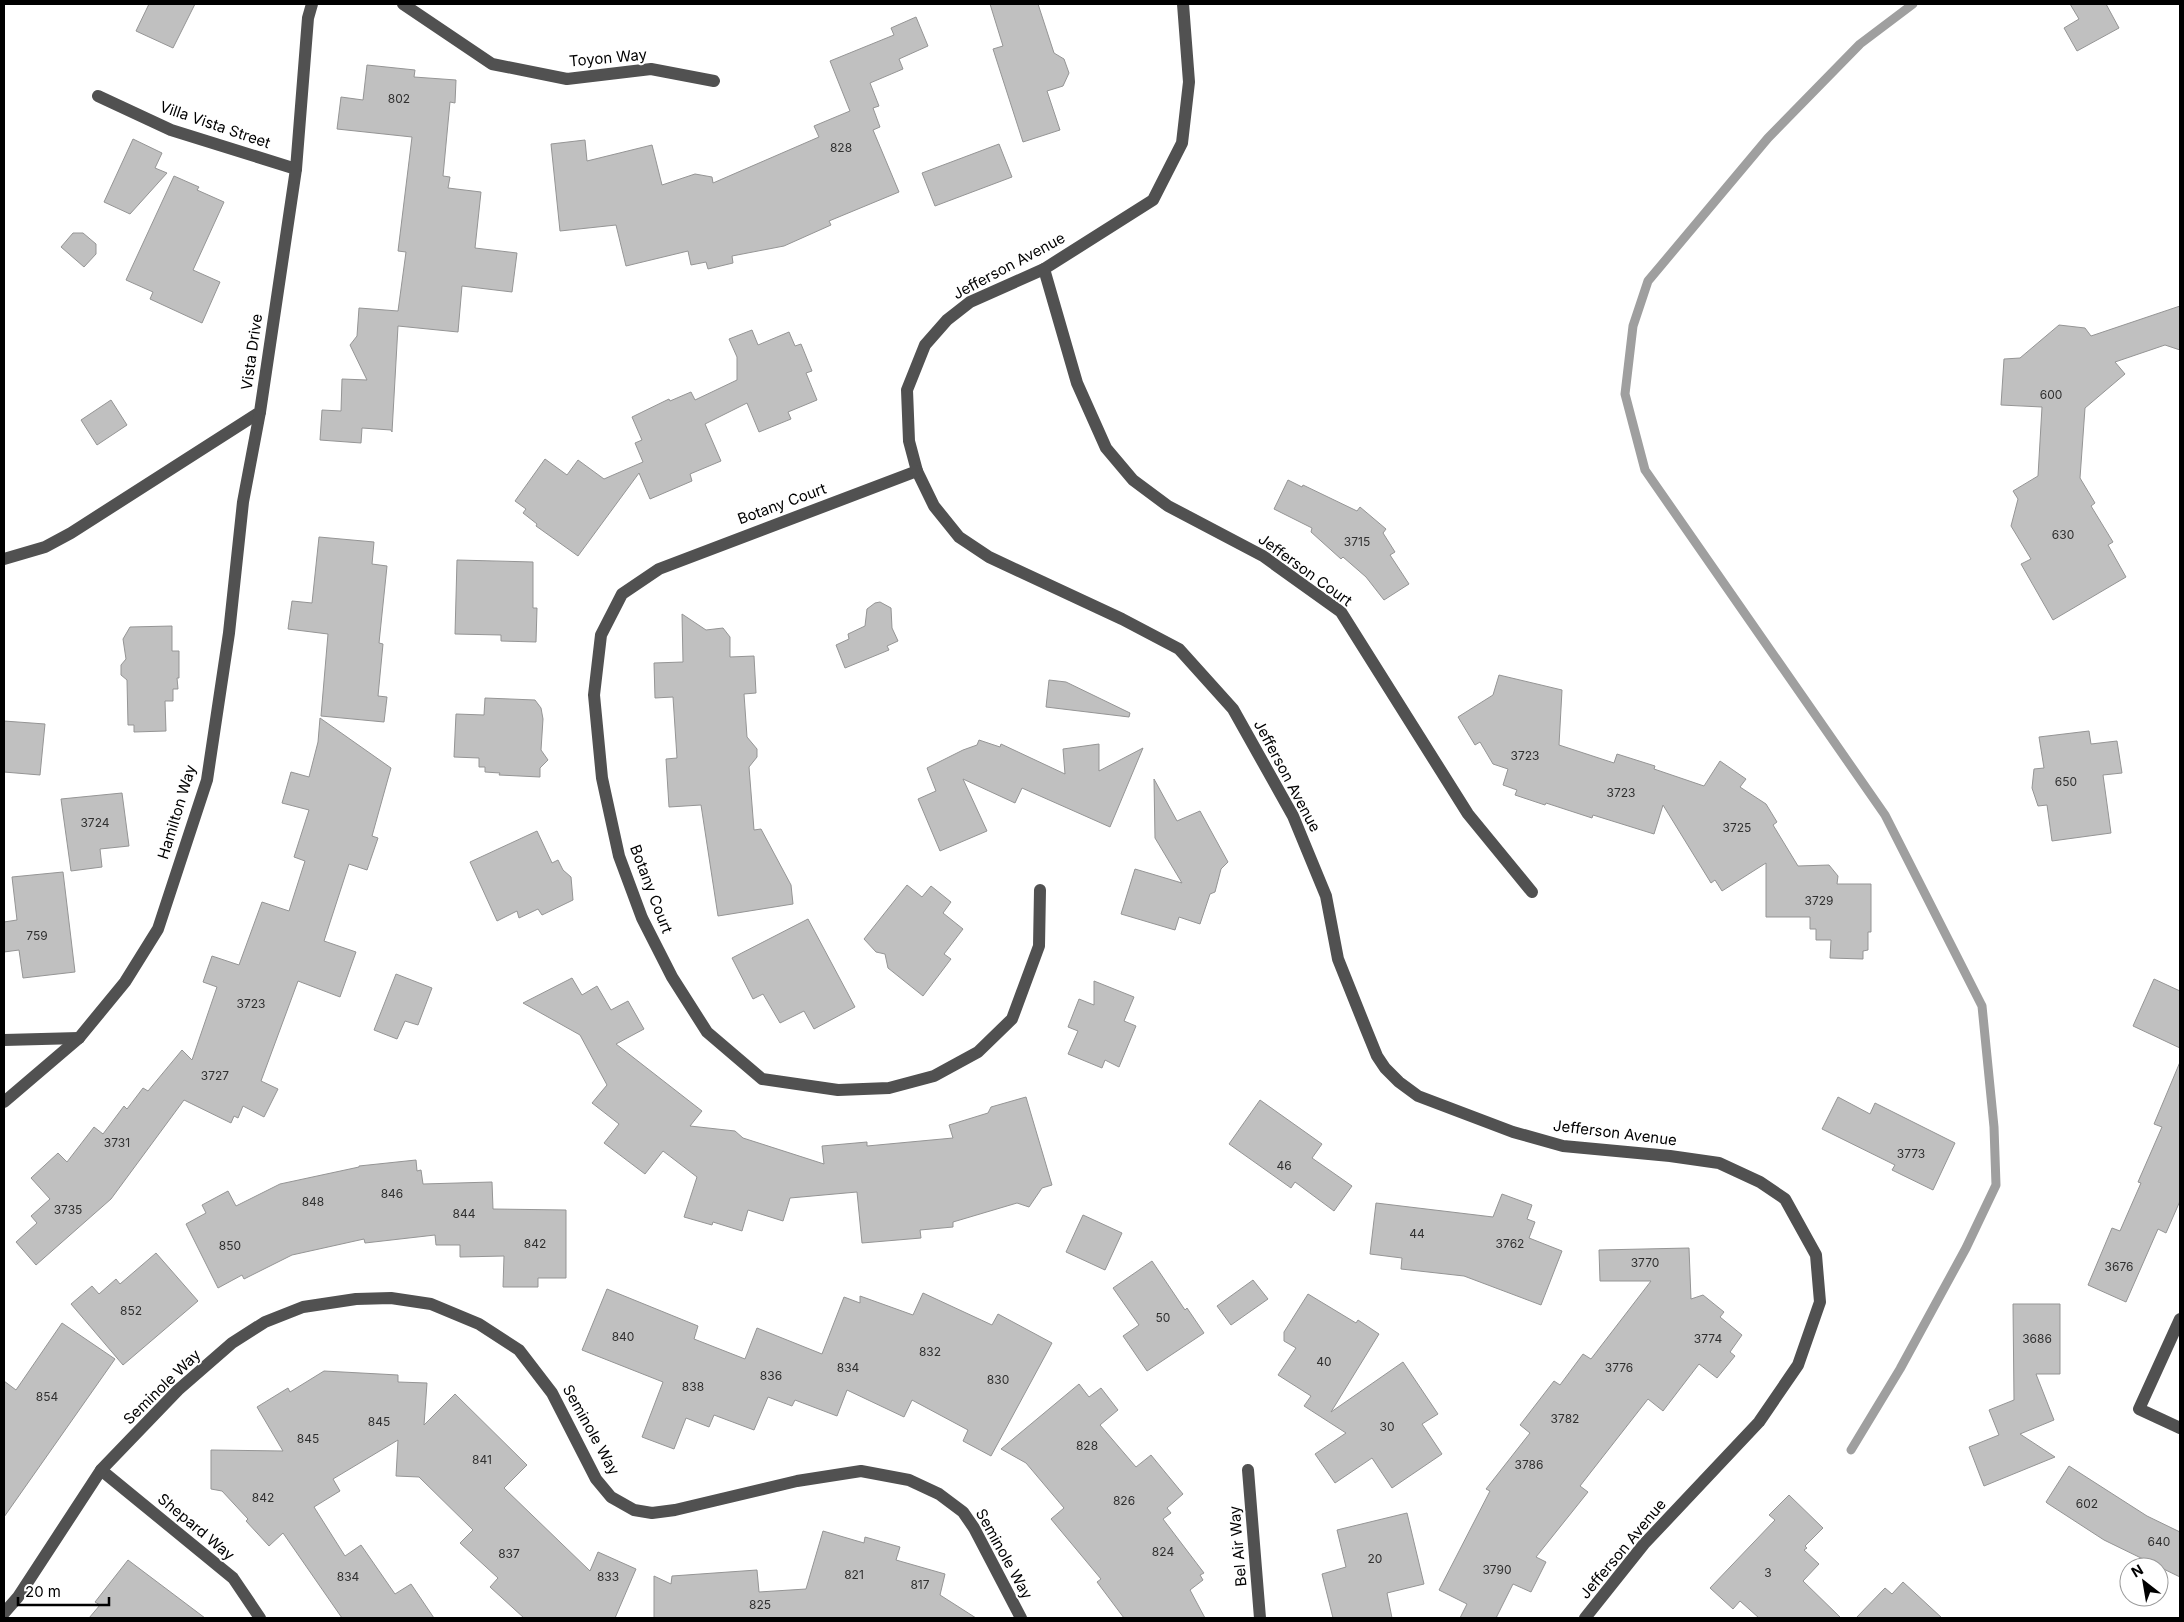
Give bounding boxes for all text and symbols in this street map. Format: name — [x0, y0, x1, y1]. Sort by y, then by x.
street label: Toyon Way — [568, 45, 648, 70]
house number: 802 — [388, 91, 410, 106]
street label: Villa Vista Street — [157, 97, 273, 152]
house number: 828 — [830, 140, 852, 155]
street label: Jefferson Avenue — [949, 228, 1068, 303]
street label: Vista Drive — [237, 313, 266, 391]
house number: 600 — [2040, 387, 2062, 402]
street label: Botany Court — [735, 479, 829, 528]
house number: 630 — [2052, 527, 2074, 542]
street label: Jefferson Court — [1255, 529, 1356, 610]
house number: 3715 — [1344, 534, 1370, 549]
street label: Jefferson Avenue — [1250, 716, 1325, 835]
house number: 3723 — [1511, 748, 1539, 763]
street label: Hamilton Way — [153, 762, 200, 861]
house number: 650 — [2055, 774, 2077, 789]
house number: 3723 — [1607, 785, 1635, 800]
house number: 3724 — [80, 815, 110, 830]
house number: 3725 — [1723, 820, 1751, 835]
street label: Botany Court — [626, 842, 677, 936]
house number: 3729 — [1805, 893, 1833, 908]
house number: 759 — [26, 928, 48, 943]
house number: 3723 — [237, 996, 265, 1011]
house number: 3727 — [201, 1068, 229, 1083]
street label: Jefferson Avenue — [1552, 1115, 1678, 1150]
house number: 3731 — [104, 1135, 130, 1150]
house number: 3773 — [1897, 1146, 1925, 1161]
house number: 46 — [1276, 1158, 1292, 1173]
house number: 846 — [381, 1186, 403, 1201]
house number: 848 — [302, 1194, 324, 1209]
house number: 3735 — [54, 1202, 82, 1217]
house number: 844 — [453, 1206, 476, 1221]
house number: 44 — [1409, 1226, 1425, 1241]
house number: 842 — [524, 1236, 546, 1251]
house number: 3762 — [1496, 1236, 1524, 1251]
house number: 850 — [219, 1238, 241, 1253]
house number: 3770 — [1631, 1255, 1659, 1270]
house number: 3676 — [2105, 1259, 2133, 1274]
house number: 852 — [120, 1303, 142, 1318]
house number: 50 — [1156, 1310, 1170, 1325]
house number: 840 — [612, 1329, 634, 1344]
house number: 3774 — [1694, 1331, 1722, 1346]
house number: 3686 — [2022, 1331, 2052, 1346]
house number: 832 — [919, 1344, 941, 1359]
street label: Seminole Way — [119, 1345, 205, 1428]
house number: 40 — [1316, 1354, 1332, 1369]
house number: 834 — [837, 1360, 860, 1375]
house number: 3776 — [1605, 1360, 1633, 1375]
house number: 836 — [760, 1368, 782, 1383]
house number: 830 — [987, 1372, 1009, 1387]
house number: 838 — [682, 1379, 704, 1394]
street label: Seminole Way — [559, 1381, 624, 1479]
house number: 854 — [36, 1389, 58, 1404]
house number: 3782 — [1551, 1411, 1579, 1426]
house number: 845 — [368, 1414, 390, 1429]
house number: 30 — [1380, 1419, 1394, 1434]
house number: 845 — [297, 1431, 319, 1446]
house number: 828 — [1076, 1438, 1098, 1453]
house number: 841 — [472, 1452, 492, 1467]
house number: 3786 — [1515, 1457, 1543, 1472]
street label: Shepard Way — [154, 1489, 239, 1565]
house number: 842 — [252, 1490, 274, 1505]
house number: 826 — [1113, 1493, 1135, 1508]
street label: Jefferson Avenue — [1575, 1495, 1670, 1602]
house number: 602 — [2076, 1496, 2098, 1511]
street label: Bel Air Way — [1224, 1504, 1250, 1587]
street label: Seminole Way — [972, 1505, 1037, 1603]
house number: 640 — [2148, 1534, 2170, 1549]
house number: 824 — [1152, 1544, 1174, 1559]
house number: 837 — [498, 1546, 520, 1561]
house number: 20 — [1368, 1551, 1382, 1566]
north arrow — [2119, 1557, 2169, 1607]
text: N — [2128, 1560, 2146, 1580]
house number: 3790 — [1482, 1562, 1512, 1577]
house number: 3 — [1764, 1565, 1772, 1580]
house number: 821 — [844, 1567, 864, 1582]
house number: 834 — [337, 1569, 360, 1584]
house number: 833 — [597, 1569, 619, 1584]
scale bar — [18, 1574, 109, 1606]
house number: 817 — [910, 1577, 930, 1592]
text: 20 m — [25, 1582, 61, 1601]
house number: 825 — [749, 1597, 771, 1612]

